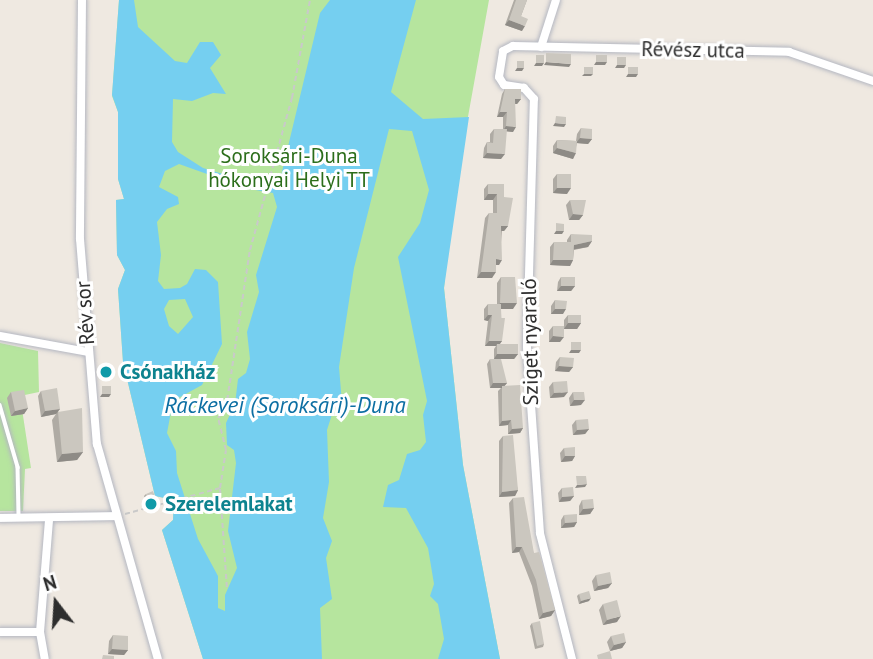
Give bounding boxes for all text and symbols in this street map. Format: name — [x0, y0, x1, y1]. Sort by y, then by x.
street label: Révész utca — [641, 36, 745, 64]
park label: Soroksári-Duna hókonyai Helyi TT — [208, 143, 370, 193]
street label: Sziget nyaraló — [516, 278, 544, 406]
street label: Rév sor — [70, 280, 100, 346]
place label: Csónakház — [120, 359, 215, 385]
marker: Csónakház — [98, 364, 114, 380]
water label: Ráckevei (Soroksári)-Duna — [164, 391, 406, 419]
place label: Szerelemlakat — [165, 491, 293, 517]
marker: Szerelemlakat — [143, 496, 159, 512]
north arrow — [21, 568, 91, 638]
text: N — [40, 570, 59, 596]

